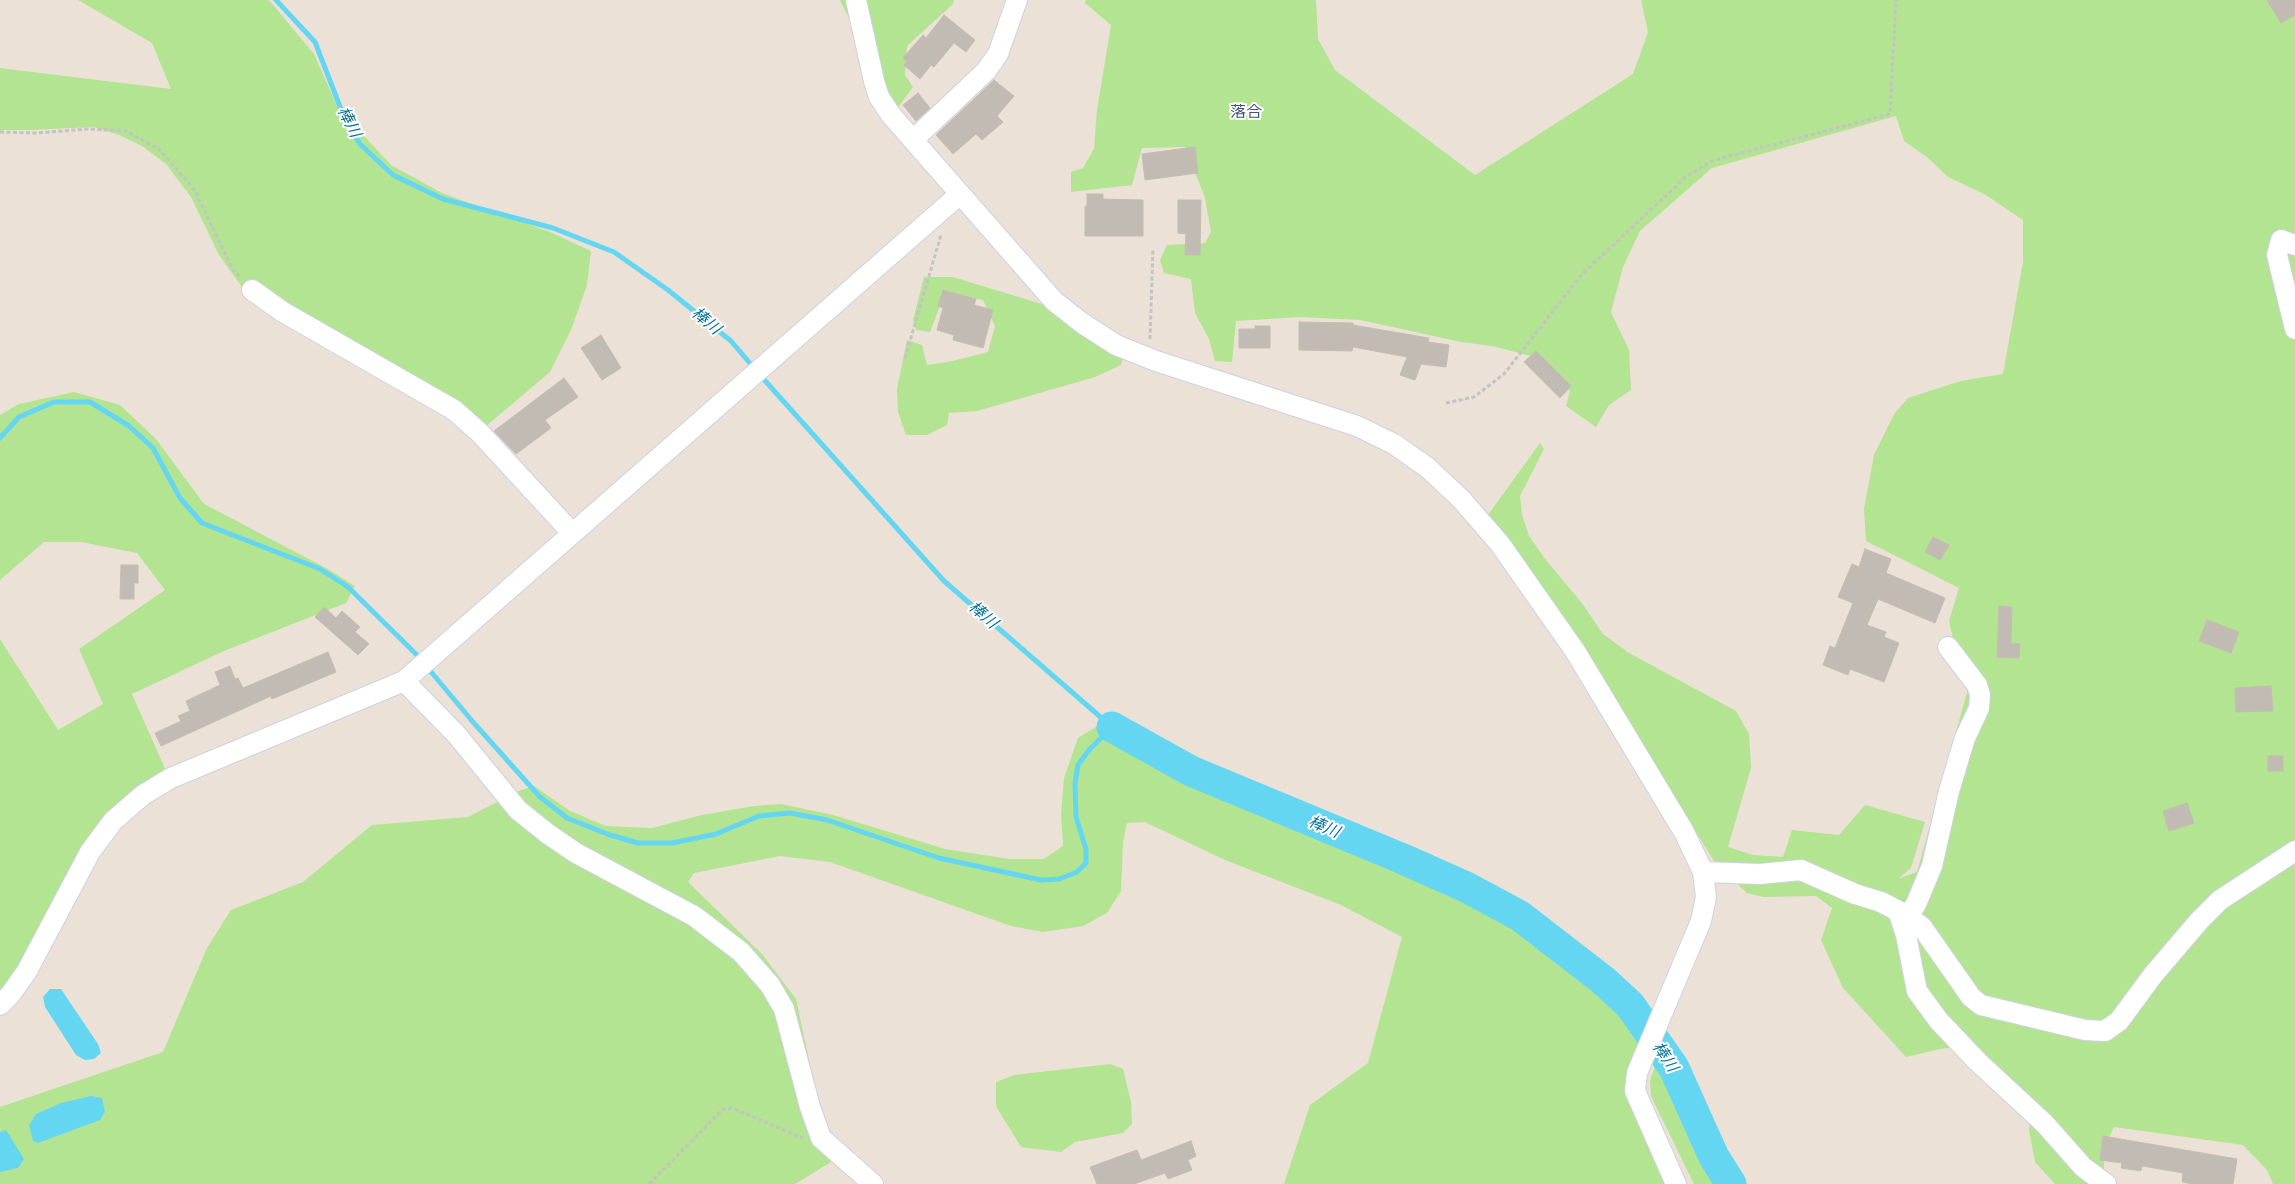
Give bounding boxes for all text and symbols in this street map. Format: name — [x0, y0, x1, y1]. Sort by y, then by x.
district label: 落合 — [1230, 102, 1262, 122]
water label: 棒川 — [333, 103, 365, 141]
water label: 棒川 — [688, 303, 724, 339]
water label: 棒川 — [965, 597, 1001, 633]
water label: 棒川 — [1306, 812, 1342, 842]
water label: 棒川 — [1648, 1038, 1682, 1076]

